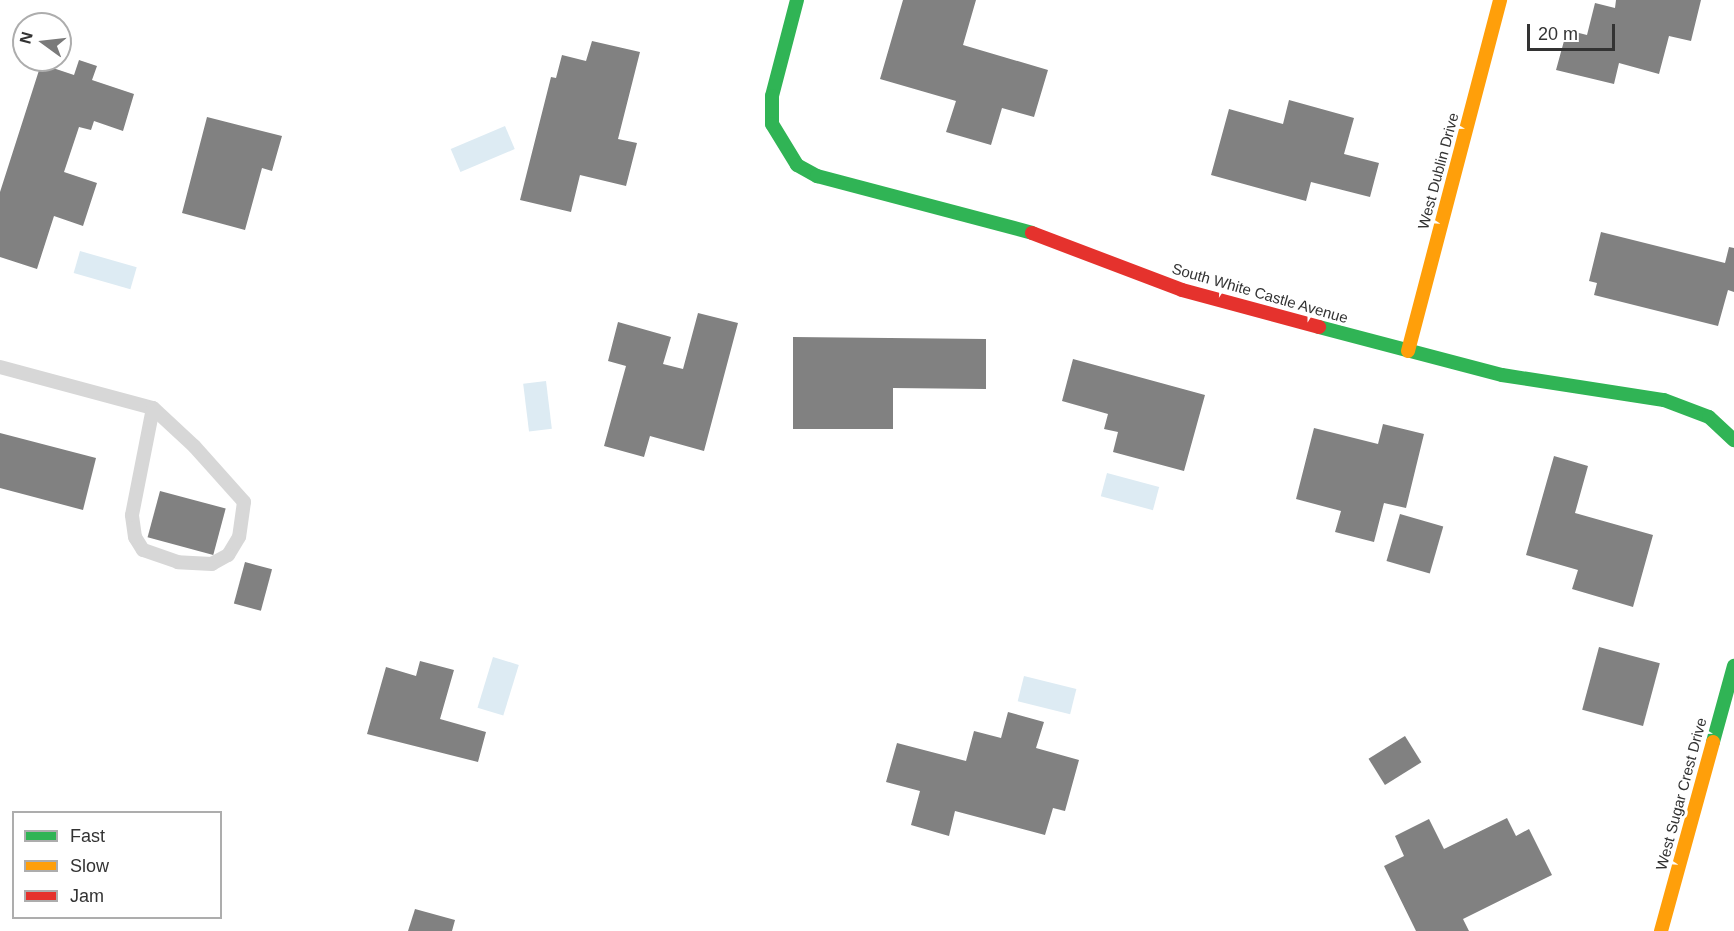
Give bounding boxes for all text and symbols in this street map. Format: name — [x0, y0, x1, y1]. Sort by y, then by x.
north arrow — [12, 12, 72, 72]
scale bar — [1530, 12, 1618, 50]
text: 20 m — [1538, 24, 1578, 44]
text: N — [16, 30, 36, 46]
street label: West Dublin Drive — [1414, 111, 1462, 231]
street label: South White Castle Avenue — [1169, 259, 1351, 327]
street label: West Sugar Crest Drive — [1652, 716, 1710, 872]
legend — [12, 811, 222, 919]
text: Fast — [70, 826, 105, 846]
text: Slow — [70, 856, 109, 876]
text: Jam — [70, 886, 104, 906]

